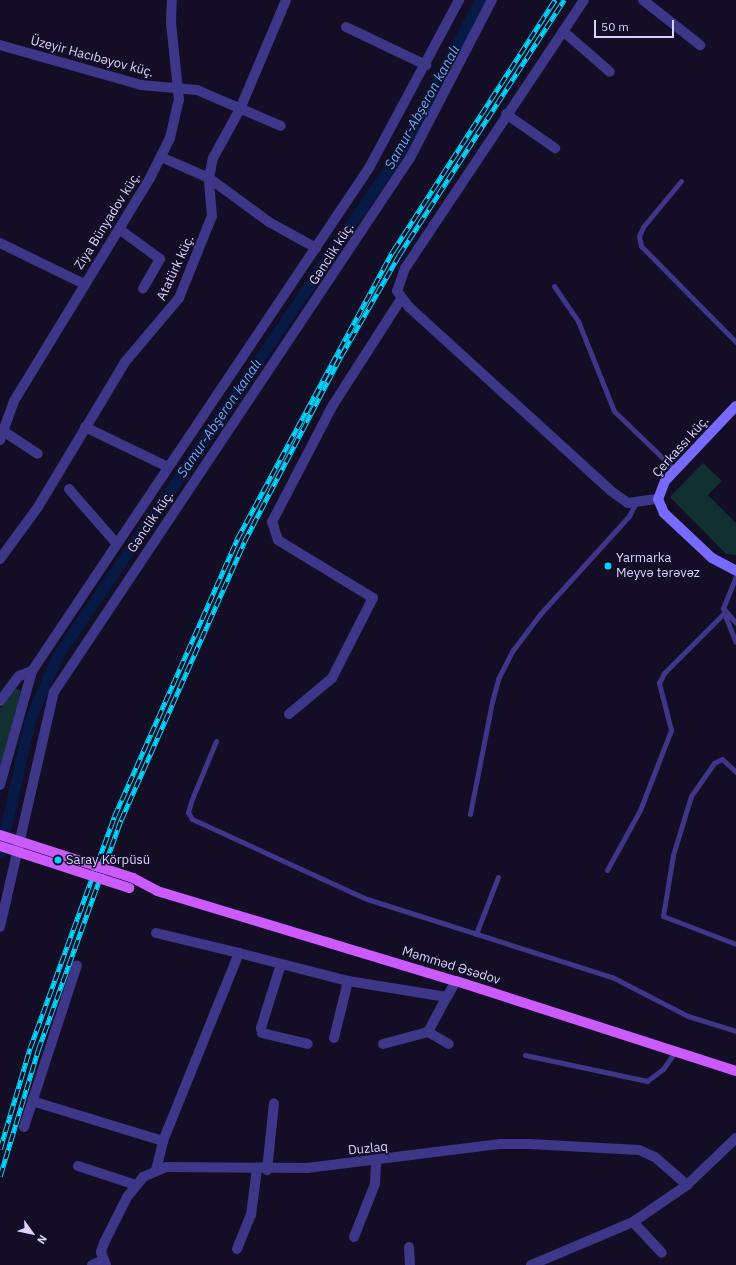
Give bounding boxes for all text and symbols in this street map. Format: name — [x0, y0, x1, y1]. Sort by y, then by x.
scale bar — [596, 12, 676, 38]
text: 50 m — [601, 19, 629, 34]
street label: Üzeyir Hacıbəyov küç. — [29, 33, 155, 81]
water label: Samur-Abşeron kanalı — [381, 42, 463, 172]
street label: Ziya Bünyadov küç. — [72, 169, 144, 273]
street label: Gənclik küç. — [306, 220, 358, 288]
street label: Atatürk küç. — [154, 233, 198, 303]
water label: Samur-Abşeron kanalı — [173, 356, 265, 480]
street label: Çerkassı küç. — [650, 413, 712, 481]
street label: Gənclik küç. — [125, 488, 177, 556]
place label: Yarmarka Meyvә tәrәvәz — [616, 551, 700, 582]
marker: Yarmarka Meyvә tәrәvәz — [603, 561, 613, 571]
place label: Saray Körpüsü — [66, 852, 150, 868]
marker: Saray Körpüsü — [53, 855, 63, 865]
street label: Məmməd Əsədov — [400, 944, 502, 988]
street label: Duzlaq — [347, 1139, 389, 1159]
north arrow — [12, 1213, 52, 1253]
text: N — [34, 1232, 50, 1247]

